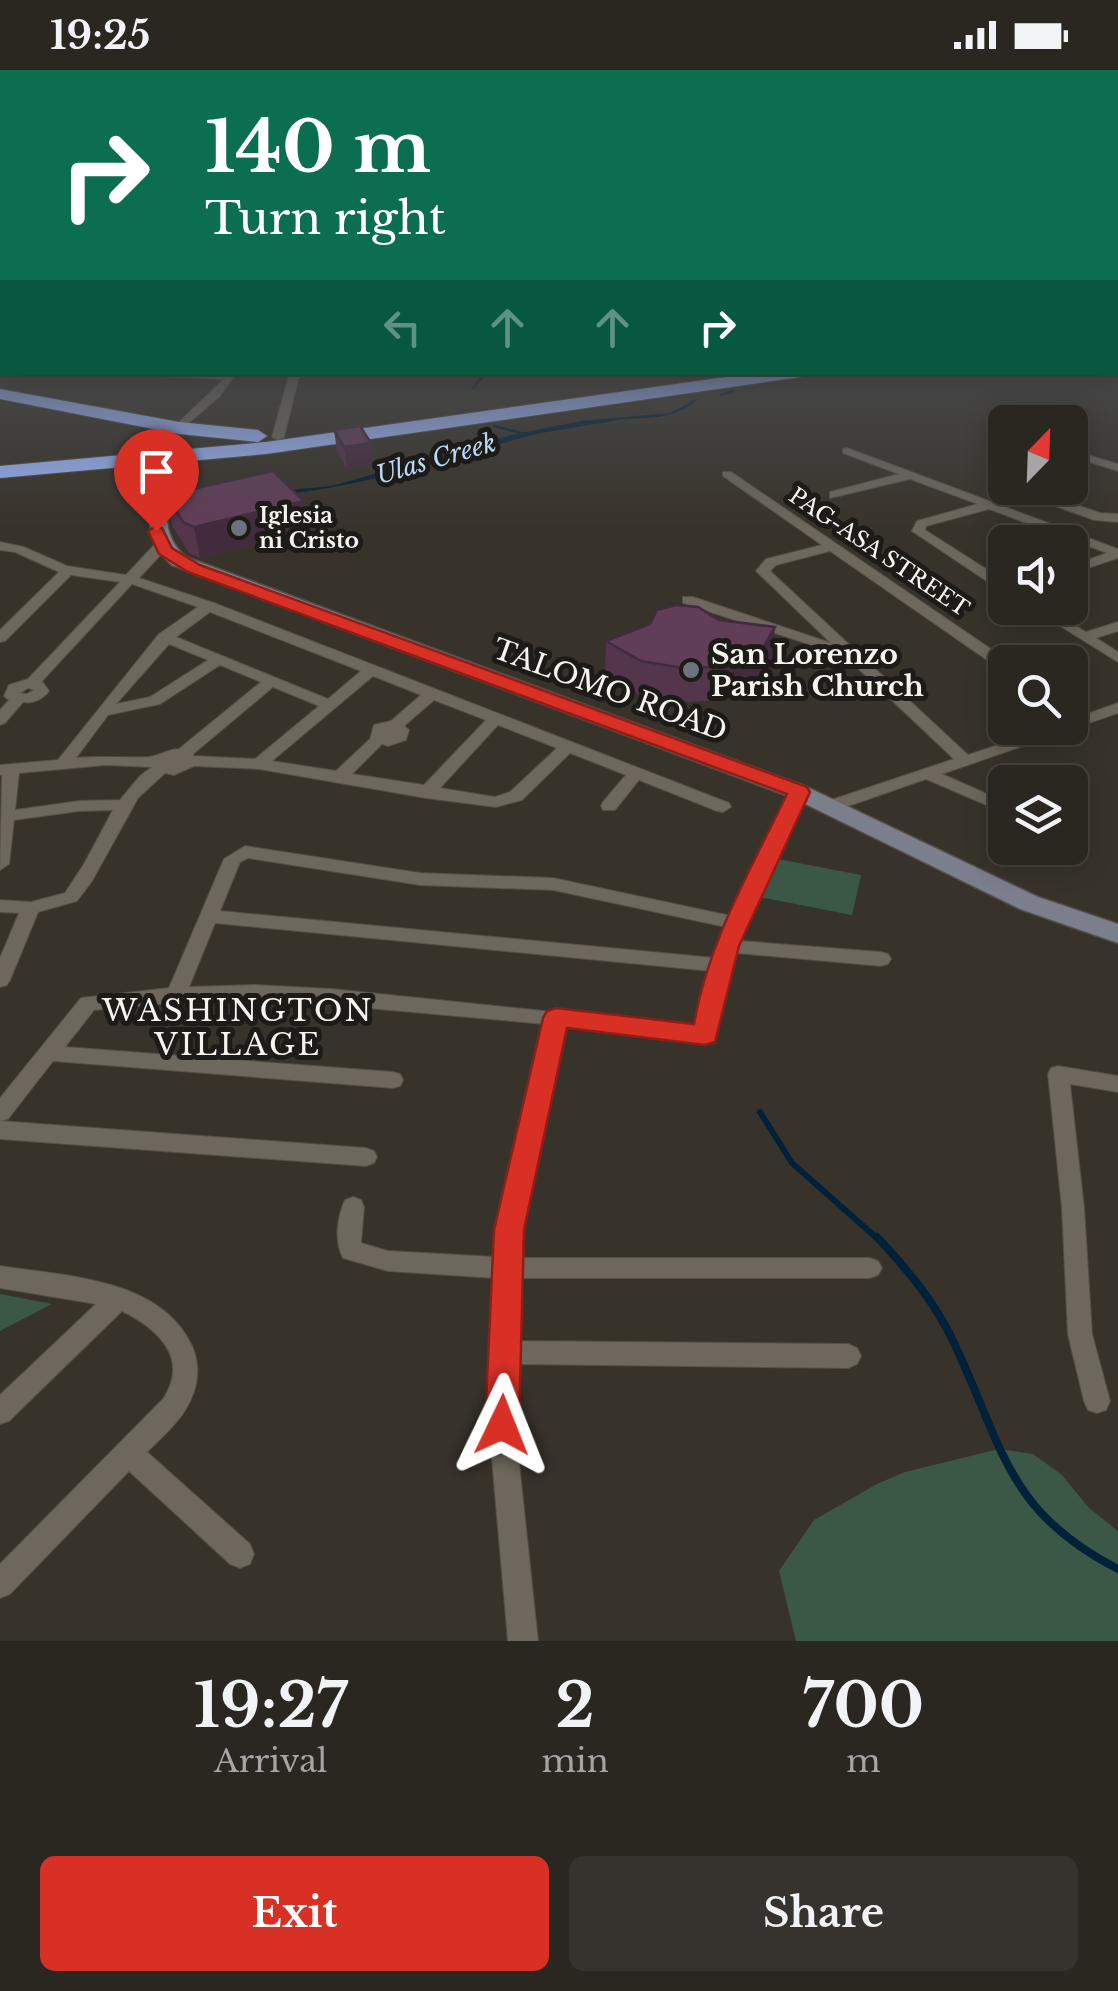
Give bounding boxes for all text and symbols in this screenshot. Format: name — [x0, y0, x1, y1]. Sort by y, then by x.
text: 19:25 — [50, 12, 150, 59]
text: 140 m — [205, 104, 431, 191]
icon: right — [40, 110, 170, 240]
text: Turn right — [205, 190, 446, 246]
icon: left — [375, 300, 430, 355]
icon: ahead — [480, 300, 535, 355]
icon: ahead — [585, 300, 640, 355]
icon: right — [690, 300, 745, 355]
north arrow — [988, 405, 1088, 505]
map controls — [988, 405, 1088, 865]
water label: Ulas Creek — [373, 427, 499, 491]
pin — [114, 429, 199, 532]
icon: arrive — [129, 444, 184, 499]
street label: PAG-ASA STREET — [784, 482, 974, 622]
place label: Iglesia ni Cristo — [259, 502, 359, 554]
marker: Iglesia ni Cristo — [228, 517, 250, 539]
button: sound — [988, 525, 1088, 625]
street label: TALOMO ROAD — [488, 631, 732, 749]
place label: San Lorenzo Parish Church — [711, 637, 924, 704]
button: search — [988, 645, 1088, 745]
marker: San Lorenzo Parish Church — [680, 659, 702, 681]
button: layers — [988, 765, 1088, 865]
district label: WASHINGTON VILLAGE — [101, 992, 374, 1063]
position arrow — [450, 1373, 554, 1477]
text: 19:27 — [194, 1669, 348, 1743]
text: 2 — [556, 1669, 595, 1743]
text: 700 — [803, 1669, 924, 1743]
text: Arrival — [214, 1741, 327, 1781]
text: min — [541, 1741, 609, 1781]
text: m — [846, 1741, 881, 1781]
button: Exit — [40, 1856, 549, 1971]
button: Share — [569, 1856, 1078, 1971]

